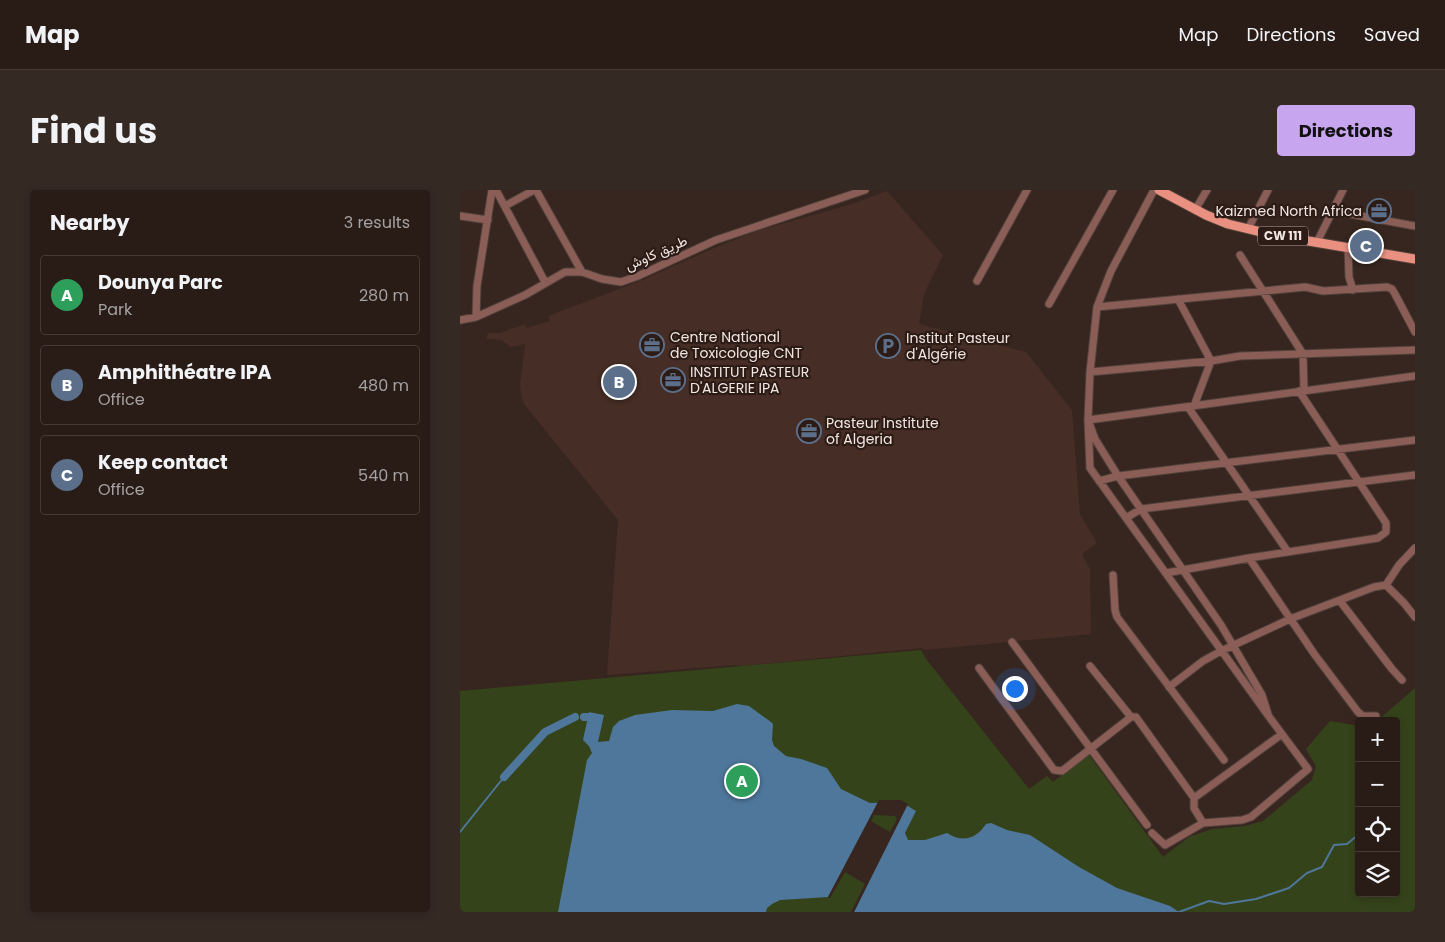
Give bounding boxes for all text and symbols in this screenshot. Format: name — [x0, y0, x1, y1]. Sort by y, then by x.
text: Map — [25, 18, 80, 51]
text: Map — [1179, 22, 1218, 47]
text: Directions — [1246, 22, 1336, 47]
text: Saved — [1364, 22, 1420, 47]
button: Directions — [1277, 105, 1415, 156]
text: Find us — [30, 106, 157, 155]
office icon: Kaizmed North Africa — [1366, 198, 1392, 224]
place label: Kaizmed North Africa — [1216, 201, 1362, 221]
text: Nearby — [50, 208, 130, 237]
text: 3 results — [344, 211, 410, 234]
road number: CW 111 — [1258, 226, 1308, 246]
pin: C — [1350, 227, 1382, 265]
street label: طريق كاوش — [622, 230, 690, 276]
text: Dounya Parc — [98, 269, 223, 296]
text: A — [61, 284, 73, 307]
text: 280 m — [359, 284, 409, 307]
text: Park — [98, 298, 132, 321]
place label: Centre National de Toxicologie CNT — [670, 327, 802, 363]
place label: Institut Pasteur d'Algérie — [906, 328, 1010, 364]
office icon: Centre National de Toxicologie CNT — [639, 332, 665, 358]
parking icon: Institut Pasteur d'Algérie — [875, 333, 901, 359]
text: Amphithéatre IPA — [98, 359, 272, 386]
place label: INSTITUT PASTEUR D'ALGERIE IPA — [690, 362, 809, 398]
pin: B — [603, 363, 635, 401]
office icon: INSTITUT PASTEUR D'ALGERIE IPA — [660, 367, 686, 393]
text: B — [62, 374, 72, 397]
text: 480 m — [358, 374, 409, 397]
text: Office — [98, 388, 145, 411]
place label: Pasteur Institute of Algeria — [826, 413, 939, 449]
office icon: Pasteur Institute of Algeria — [796, 418, 822, 444]
text: Keep contact — [98, 449, 228, 476]
text: C — [61, 464, 73, 487]
text: 540 m — [358, 464, 409, 487]
text: Office — [98, 478, 145, 501]
your location — [1002, 676, 1028, 702]
map controls — [1355, 717, 1400, 897]
button: + — [1355, 717, 1400, 762]
pin: A — [726, 762, 758, 800]
button: − — [1355, 762, 1400, 807]
button: locate — [1355, 807, 1400, 852]
button: layers — [1355, 852, 1400, 897]

